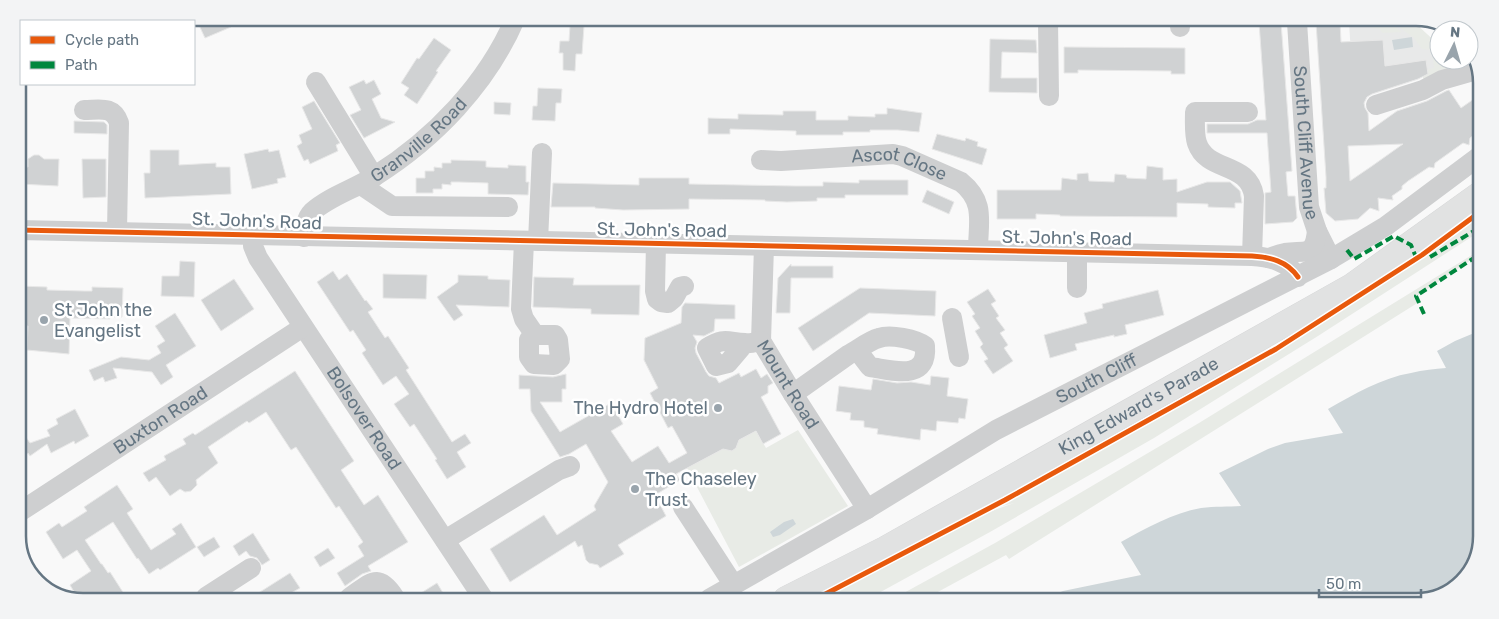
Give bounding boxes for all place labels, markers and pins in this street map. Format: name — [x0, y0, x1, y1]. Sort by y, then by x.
place label: St John the Evangelist — [54, 299, 152, 342]
marker: St John the Evangelist — [38, 314, 50, 326]
place label: The Hydro Hotel — [573, 397, 708, 419]
marker: The Hydro Hotel — [712, 402, 724, 414]
place label: The Chaseley Trust — [645, 468, 757, 511]
marker: The Chaseley Trust — [629, 483, 641, 495]

